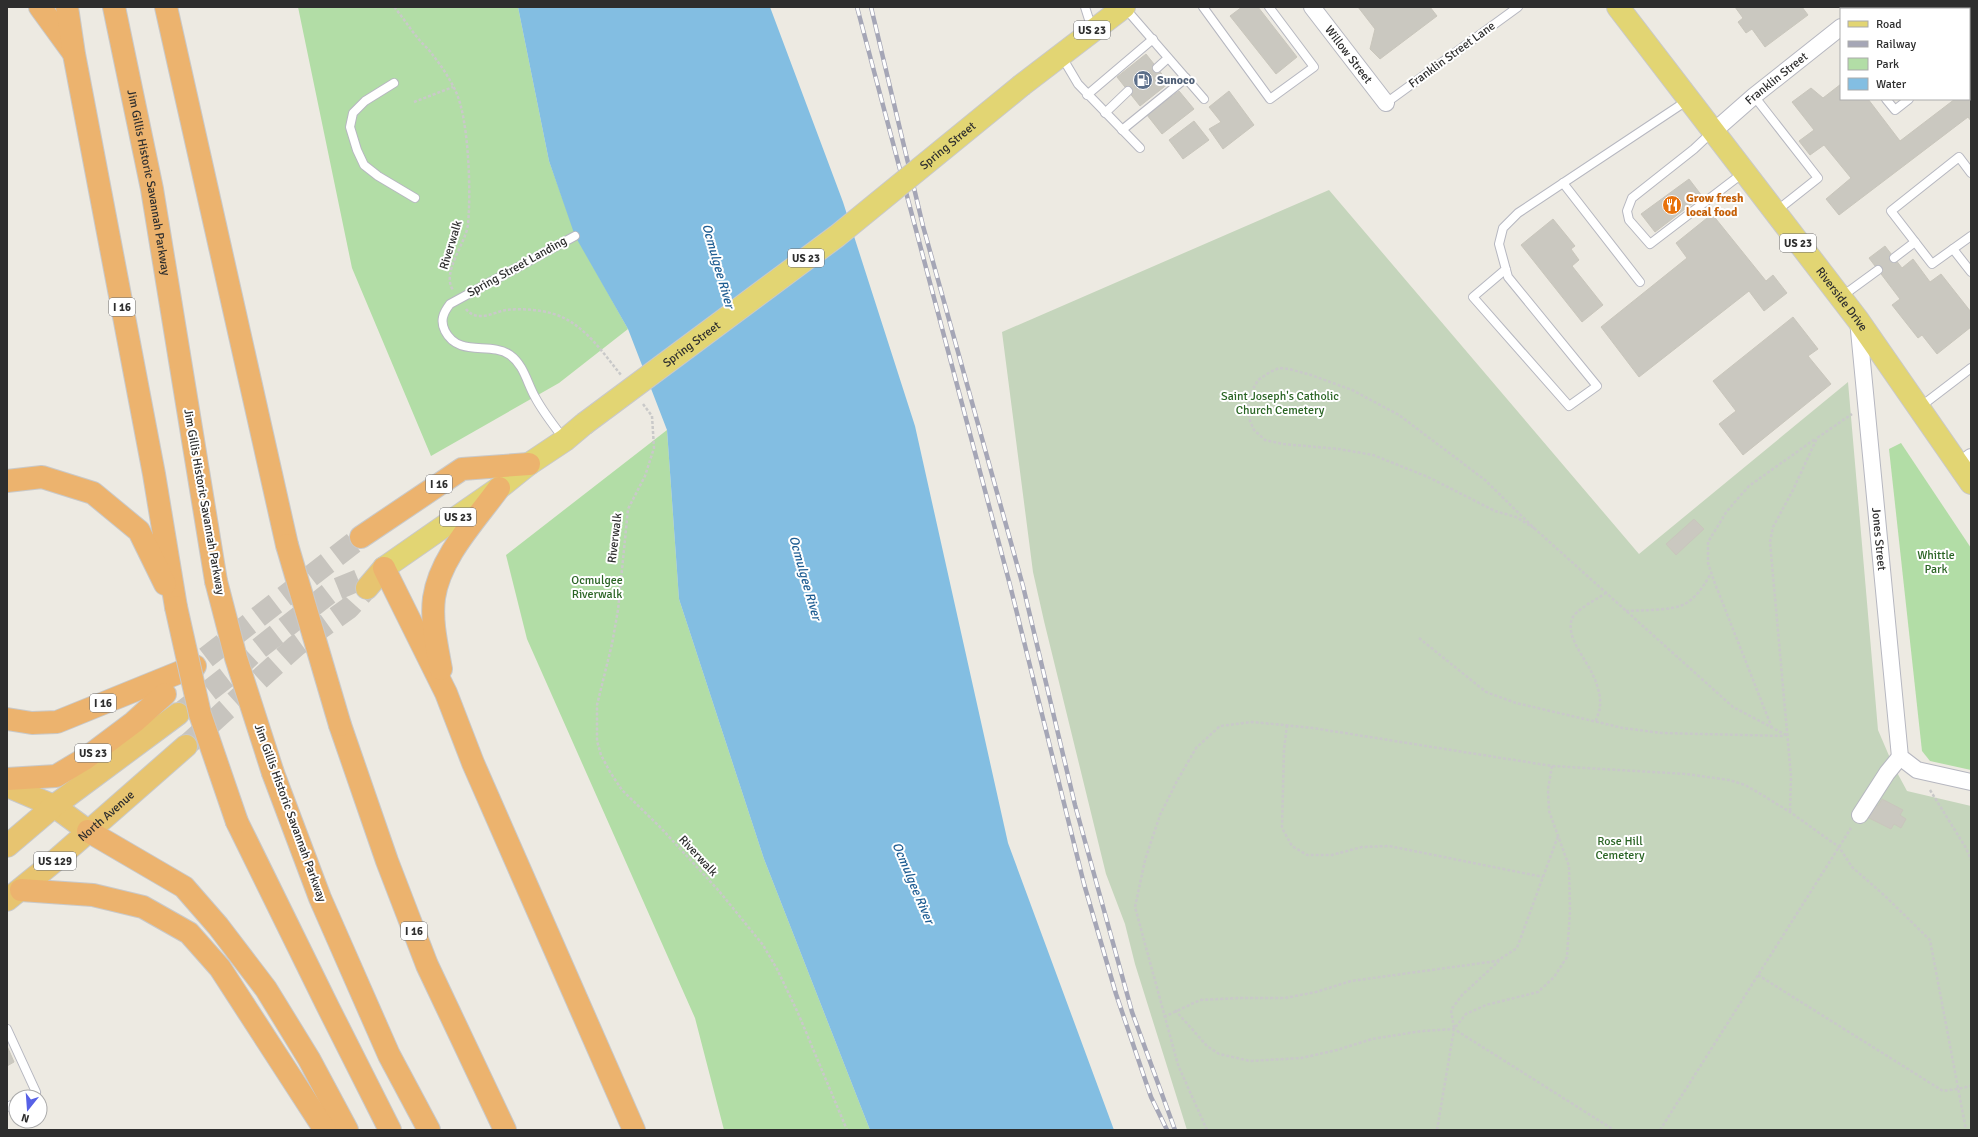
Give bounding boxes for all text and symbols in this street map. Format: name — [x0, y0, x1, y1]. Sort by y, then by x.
legend — [1840, 8, 1970, 100]
text: Road — [1876, 17, 1902, 32]
street label: Franklin Street Lane — [1406, 19, 1498, 91]
road number: US 23 — [1074, 21, 1110, 39]
street label: Willow Street — [1322, 23, 1376, 86]
text: Railway — [1876, 37, 1916, 52]
street label: Franklin Street — [1742, 49, 1811, 108]
text: Park — [1876, 57, 1899, 72]
fuel station icon: Sunoco — [1132, 69, 1154, 91]
place label: Sunoco — [1157, 73, 1195, 88]
text: Water — [1876, 77, 1907, 92]
street label: Jim Gillis Historic Savannah Parkway — [124, 88, 174, 277]
street label: Spring Street — [917, 118, 979, 173]
place label: Grow fresh local food — [1686, 191, 1744, 220]
restaurant icon: Grow fresh local food — [1661, 194, 1683, 216]
street label: Riverwalk — [436, 219, 466, 271]
water label: Ocmulgee River — [698, 222, 738, 312]
street label: Spring Street Landing — [465, 233, 569, 301]
road number: US 23 — [1780, 234, 1816, 252]
road number: US 23 — [788, 249, 824, 267]
street label: Riverside Drive — [1813, 264, 1871, 334]
road number: I 16 — [109, 298, 135, 316]
street label: Spring Street — [660, 318, 723, 370]
park label: Saint Joseph's Catholic Church Cemetery — [1221, 389, 1339, 418]
street label: Jim Gillis Historic Savannah Parkway — [180, 408, 228, 596]
road number: I 16 — [426, 475, 452, 493]
street label: Jones Street — [1869, 507, 1890, 571]
road number: US 23 — [440, 508, 476, 526]
street label: Riverwalk — [604, 512, 626, 564]
water label: Ocmulgee River — [785, 534, 825, 624]
park label: Whittle Park — [1917, 548, 1955, 577]
park label: Ocmulgee Riverwalk — [571, 573, 623, 602]
road number: I 16 — [90, 694, 116, 712]
street label: Jim Gillis Historic Savannah Parkway — [251, 722, 329, 904]
road number: US 23 — [75, 744, 111, 762]
street label: North Avenue — [75, 787, 137, 845]
street label: Riverwalk — [675, 832, 721, 880]
park label: Rose Hill Cemetery — [1595, 834, 1645, 863]
water label: Ocmulgee River — [889, 840, 938, 928]
road number: US 129 — [34, 852, 76, 870]
road number: I 16 — [401, 922, 427, 940]
north arrow — [8, 1089, 48, 1129]
text: N — [20, 1111, 31, 1125]

